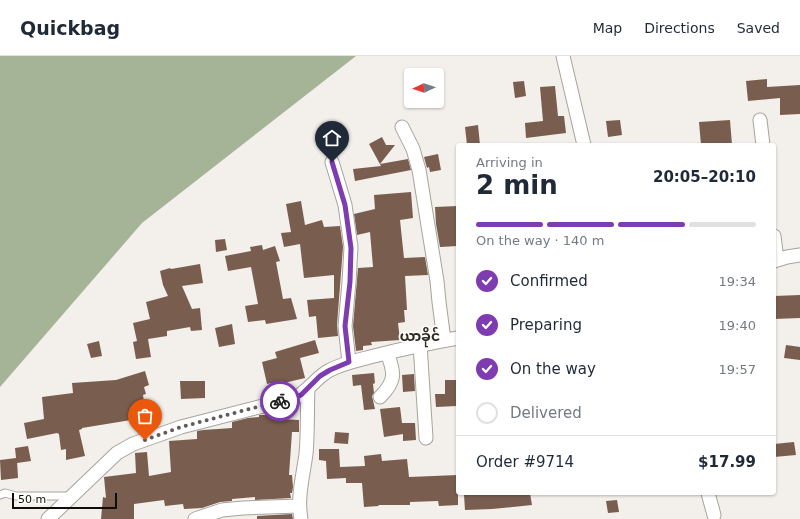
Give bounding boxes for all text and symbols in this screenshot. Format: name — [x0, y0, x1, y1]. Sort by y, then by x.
text: Quickbag — [20, 17, 120, 39]
text: Map — [593, 20, 622, 36]
text: Directions — [644, 20, 715, 36]
text: Saved — [737, 20, 780, 36]
north arrow — [404, 68, 444, 108]
map controls — [404, 68, 444, 108]
pin — [315, 121, 349, 162]
icon: home — [321, 127, 343, 149]
text: Arriving in — [476, 155, 543, 170]
text: 20:05–20:10 — [653, 168, 756, 186]
text: 2 min — [476, 170, 558, 200]
text: On the way · 140 m — [476, 233, 604, 248]
icon: check — [476, 270, 498, 292]
text: Confirmed — [510, 272, 588, 290]
text: 19:34 — [719, 274, 756, 289]
icon: check — [476, 314, 498, 336]
text: Preparing — [510, 316, 582, 334]
text: 19:40 — [719, 318, 756, 333]
district label: ယာခိုင် — [400, 326, 440, 348]
icon: check — [476, 358, 498, 380]
text: On the way — [510, 360, 596, 378]
text: 19:57 — [719, 362, 756, 377]
courier — [260, 381, 300, 421]
icon: bike — [269, 390, 291, 412]
pin — [128, 399, 162, 440]
text: Delivered — [510, 404, 582, 422]
icon: bag — [134, 405, 156, 427]
text: Order #9714 — [476, 453, 574, 471]
text: $17.99 — [698, 453, 756, 471]
scale bar — [12, 491, 117, 510]
text: 50 m — [18, 493, 46, 506]

